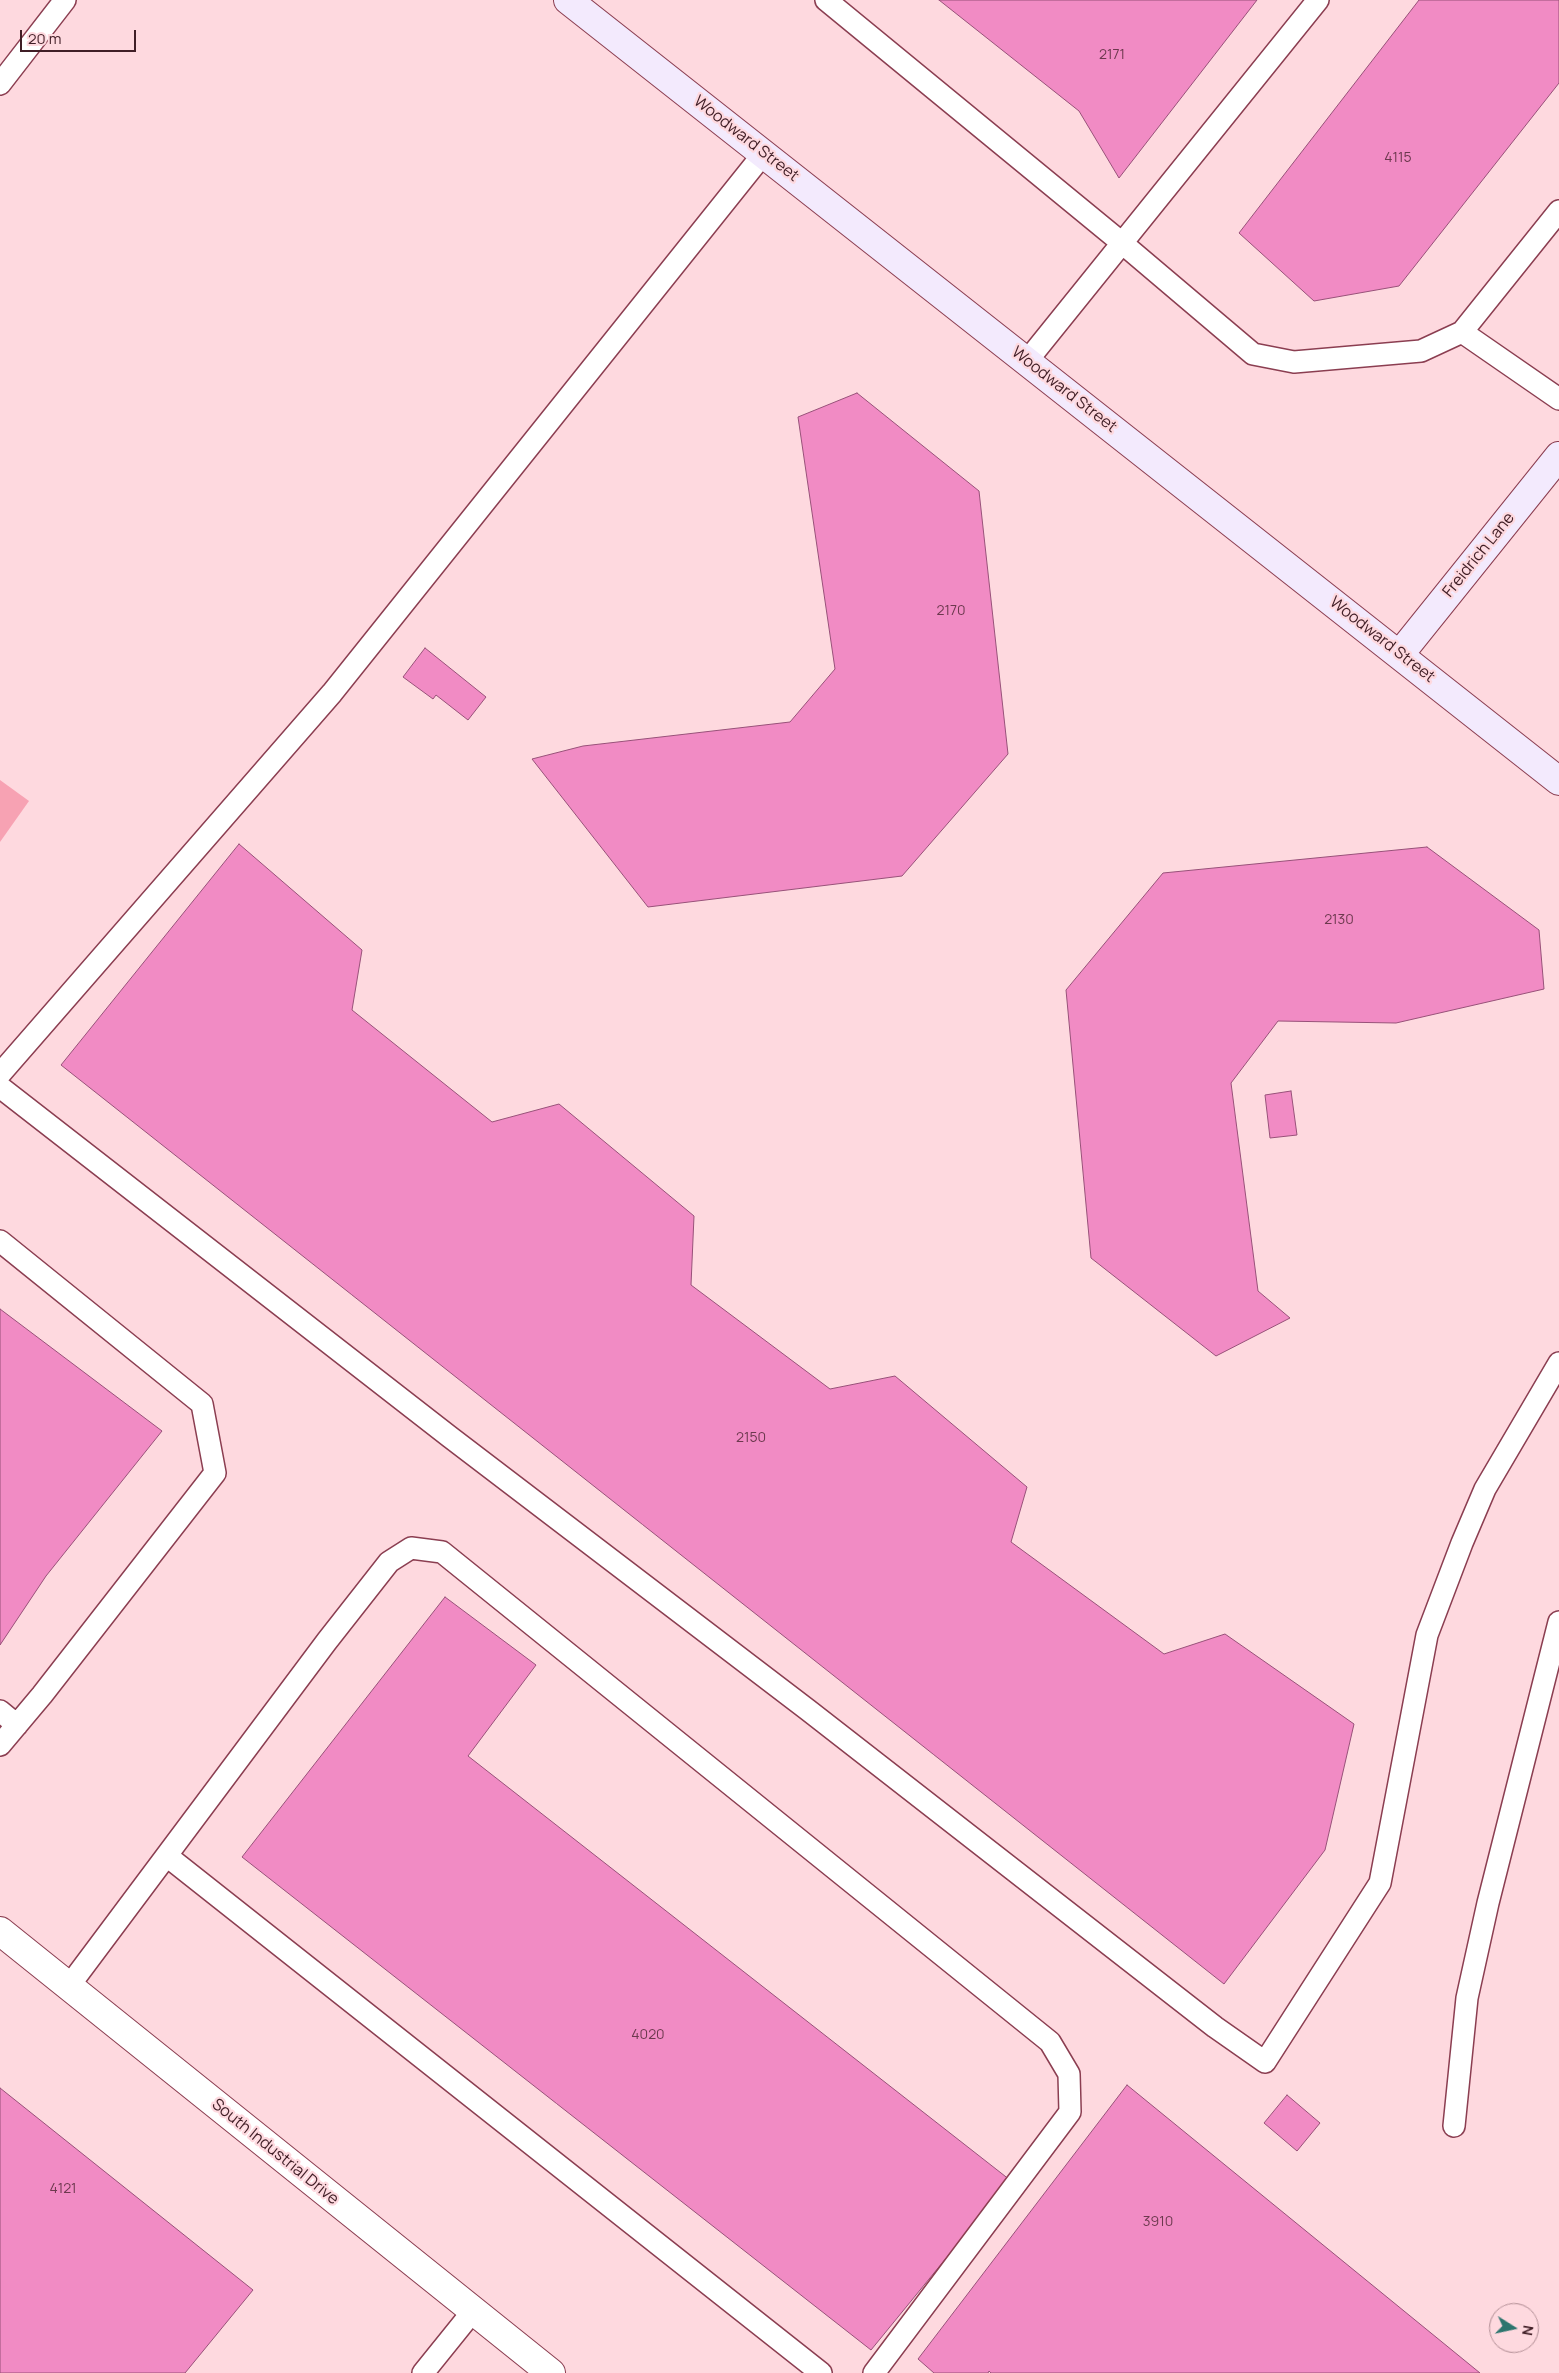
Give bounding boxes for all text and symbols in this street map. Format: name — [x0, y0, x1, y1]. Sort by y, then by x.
scale bar — [22, 20, 139, 52]
text: 20 m — [28, 28, 61, 49]
house number: 2171 — [1099, 47, 1125, 63]
street label: Woodward Street — [690, 92, 802, 186]
house number: 4115 — [1384, 150, 1412, 166]
street label: Woodward Street — [1008, 343, 1120, 437]
street label: Freidrich Lane — [1439, 509, 1519, 601]
street label: Woodward Street — [1326, 593, 1438, 687]
house number: 2170 — [936, 603, 966, 619]
house number: 2130 — [1324, 912, 1354, 928]
house number: 2150 — [736, 1430, 766, 1446]
house number: 4020 — [631, 2027, 665, 2043]
street label: South Industrial Drive — [208, 2095, 342, 2209]
house number: 4121 — [49, 2181, 77, 2197]
house number: 3910 — [1143, 2214, 1173, 2230]
north arrow — [1489, 2303, 1539, 2353]
text: N — [1518, 2324, 1539, 2337]

